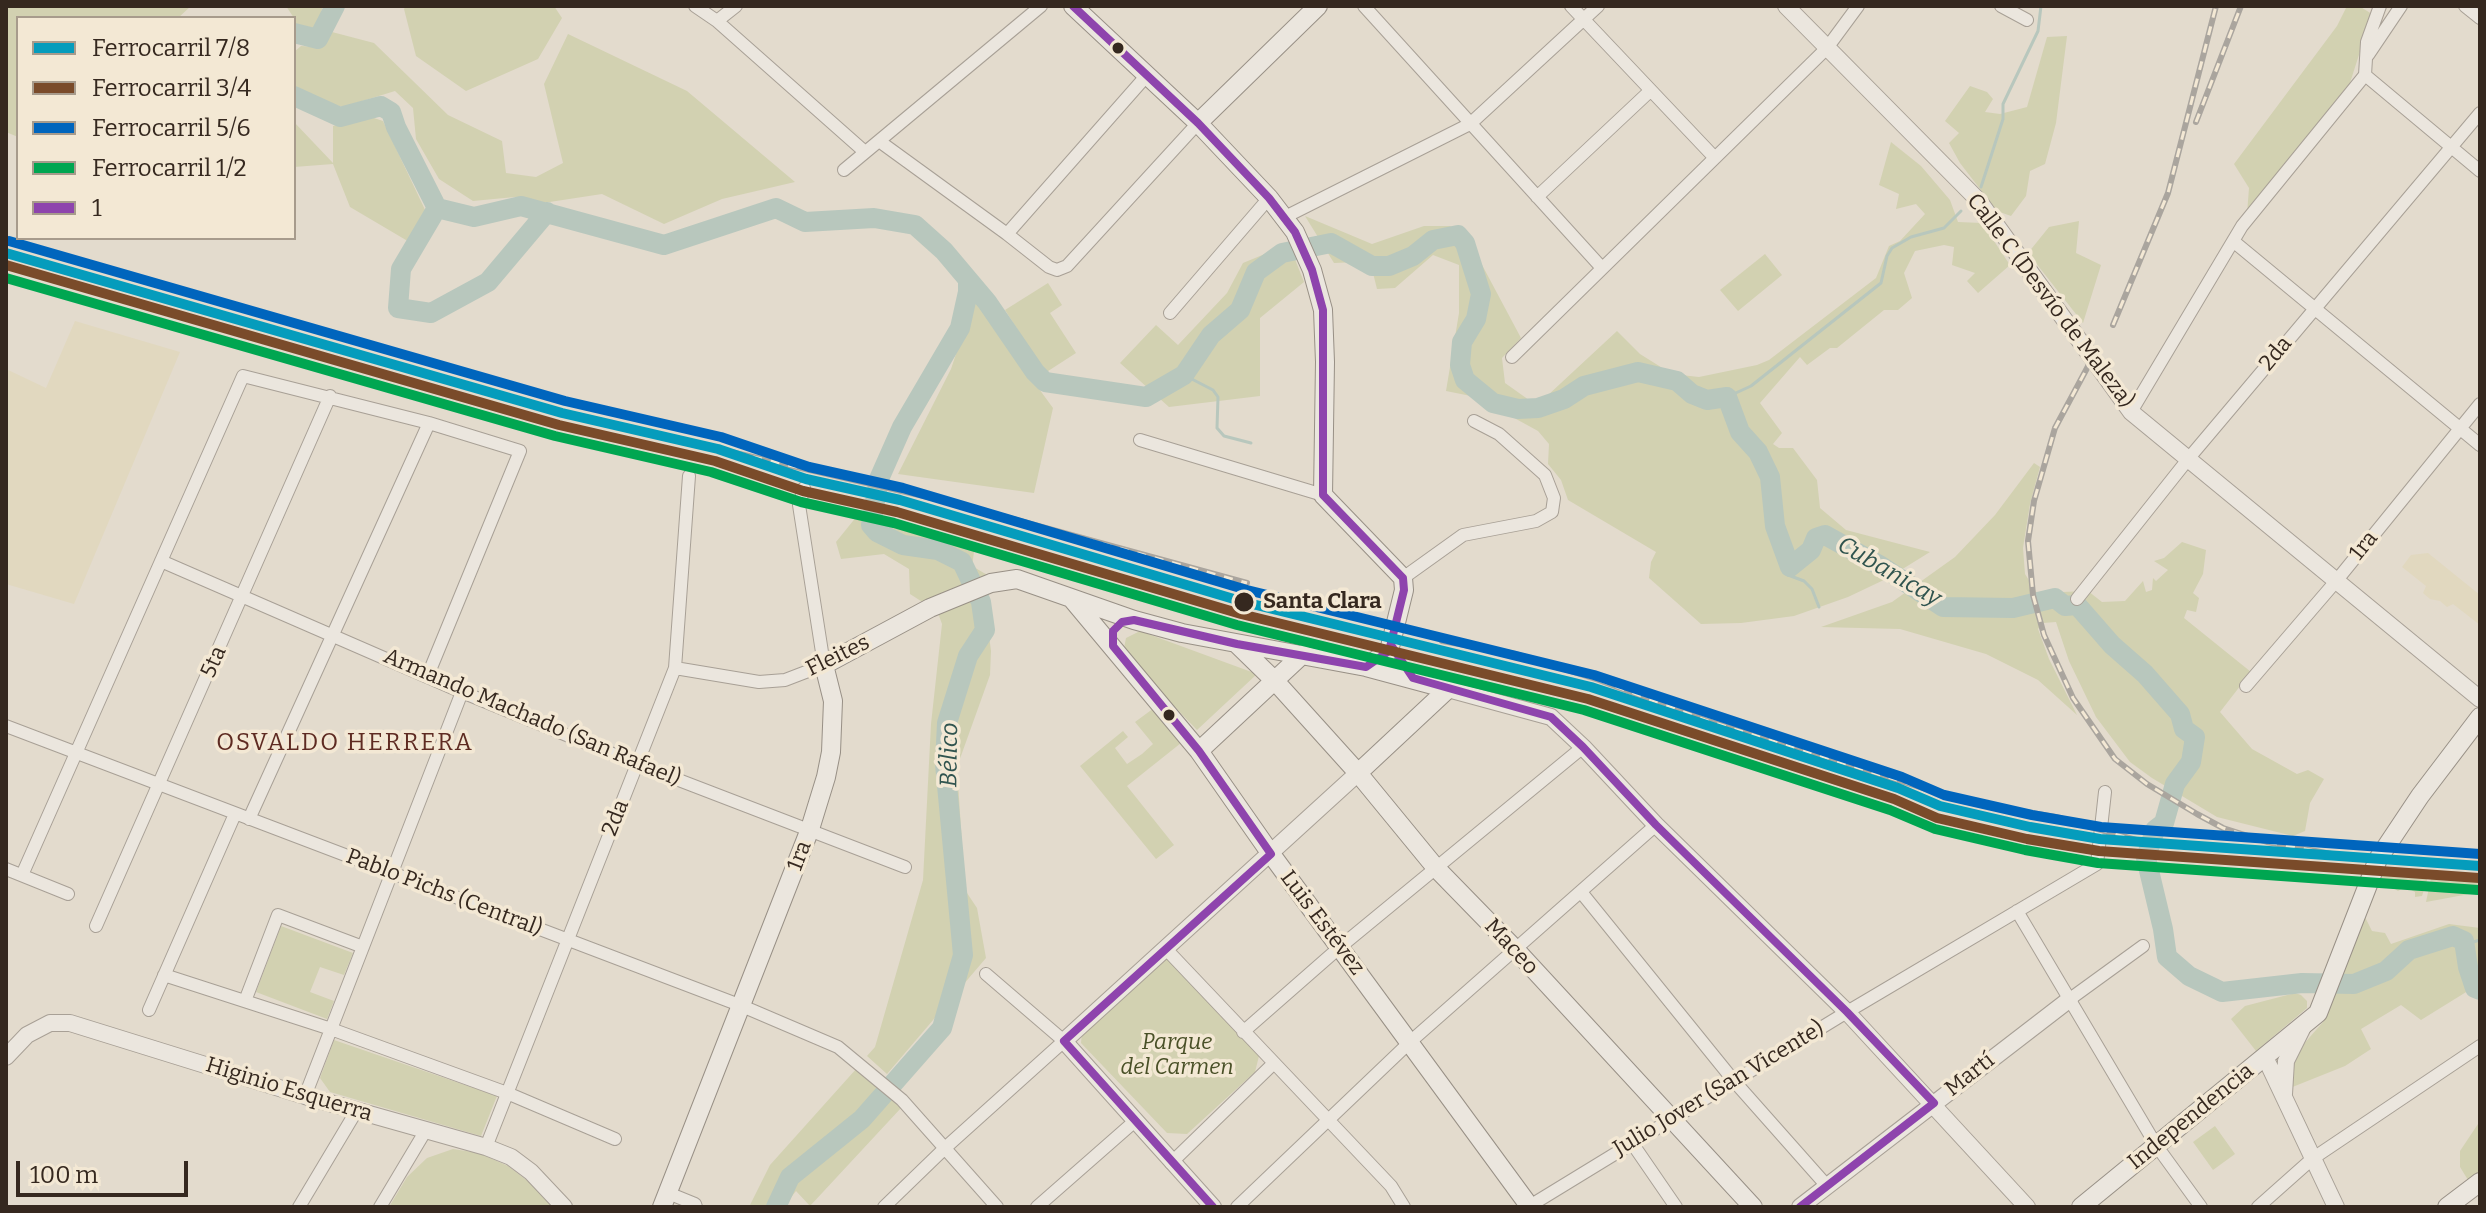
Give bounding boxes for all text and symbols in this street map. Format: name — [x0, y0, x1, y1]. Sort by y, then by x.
legend — [16, 16, 296, 240]
text: Ferrocarril 7/8 — [92, 34, 250, 62]
unlabelled marker — [1110, 40, 1126, 56]
text: Ferrocarril 3/4 — [92, 74, 251, 102]
text: Ferrocarril 5/6 — [92, 114, 251, 142]
text: Ferrocarril 1/2 — [92, 154, 247, 182]
street label: Calle C (Desvío de Maleza) — [1961, 189, 2139, 413]
text: 1 — [92, 194, 102, 222]
street label: 2da — [2254, 331, 2298, 377]
street label: 1ra — [2344, 526, 2384, 566]
water label: Cubanicay — [1832, 531, 1946, 613]
place label: Santa Clara — [1263, 589, 1382, 615]
marker: Santa Clara — [1232, 590, 1256, 614]
street label: Fleites — [802, 629, 874, 683]
street label: 5ta — [196, 642, 232, 682]
street label: Armando Machado (San Rafael) — [379, 643, 685, 793]
unlabelled marker — [1161, 707, 1177, 723]
water label: Bélico — [935, 722, 965, 788]
district label: OSVALDO HERRERA — [216, 729, 474, 757]
street label: 2da — [597, 796, 635, 840]
street label: 1ra — [782, 837, 818, 875]
street label: Pablo Pichs (Central) — [342, 843, 546, 943]
street label: Luis Estévez — [1274, 866, 1370, 980]
street label: Maceo — [1479, 914, 1543, 980]
street label: Julio Jover (San Vicente) — [1609, 1016, 1829, 1162]
park label: Parque del Carmen — [1120, 1030, 1234, 1082]
street label: Martí — [1940, 1048, 2000, 1102]
street label: Higinio Esquerra — [203, 1052, 375, 1128]
street label: Independencia — [2123, 1058, 2259, 1176]
scale bar — [20, 1145, 192, 1195]
text: 100 m — [30, 1161, 98, 1189]

